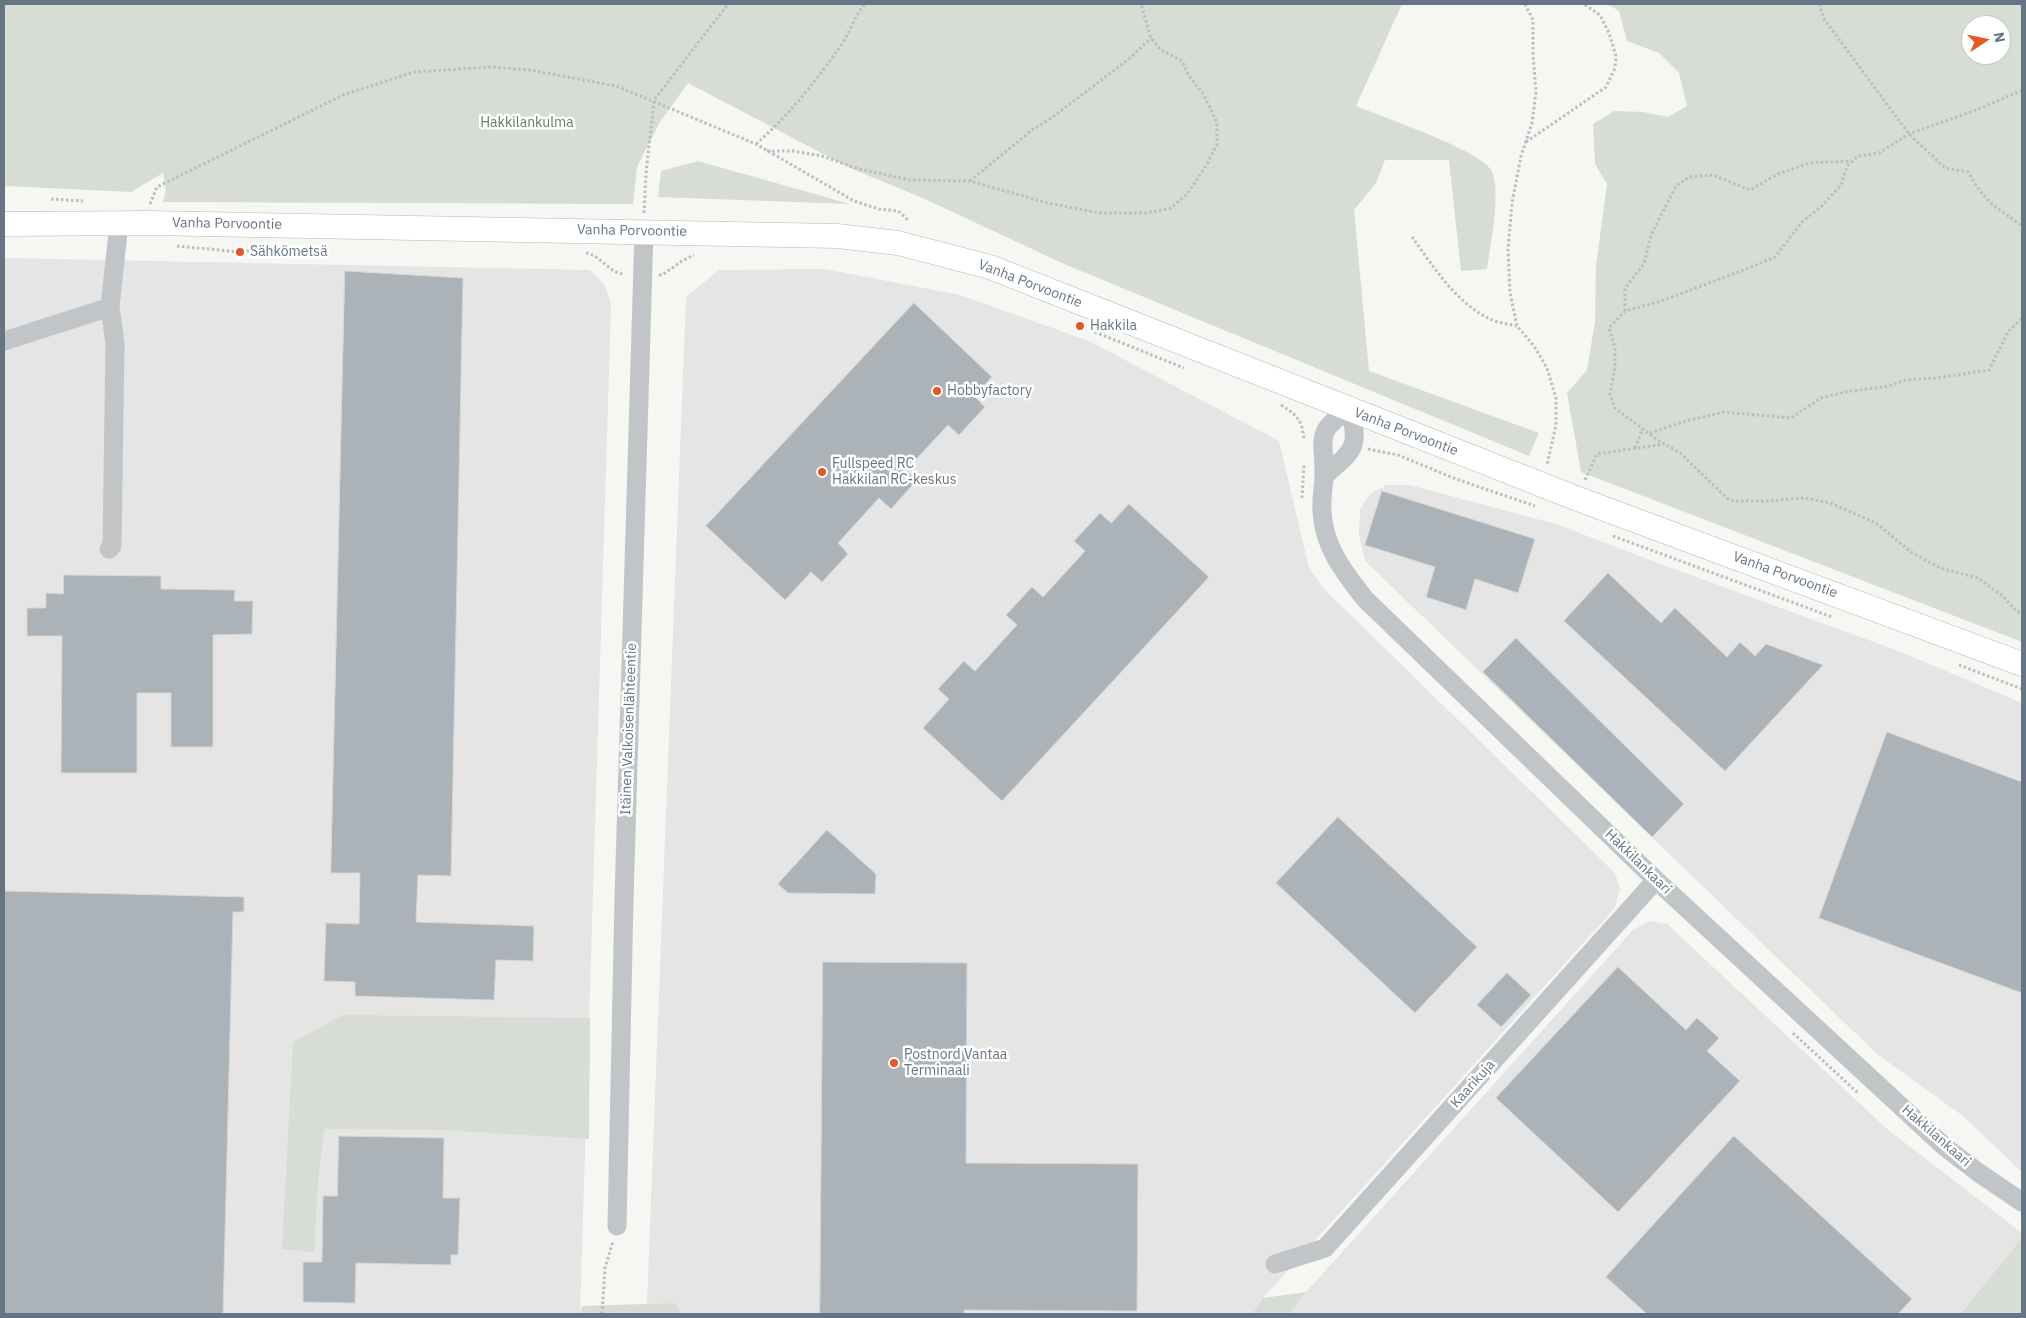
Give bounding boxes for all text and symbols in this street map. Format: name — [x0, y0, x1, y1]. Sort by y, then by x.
north arrow — [1961, 15, 2011, 65]
text: N — [1990, 31, 2010, 44]
park label: Hakkilankulma — [480, 115, 574, 131]
street label: Vanha Porvoontie — [172, 215, 282, 233]
street label: Vanha Porvoontie — [577, 222, 687, 240]
place label: Sähkömetsä — [250, 244, 328, 260]
marker: Sähkömetsä — [234, 246, 246, 258]
street label: Vanha Porvoontie — [976, 256, 1084, 312]
place label: Hakkila — [1090, 318, 1137, 334]
marker: Hakkila — [1074, 320, 1086, 332]
place label: Hobbyfactory — [947, 383, 1032, 399]
marker: Hobbyfactory — [931, 385, 943, 397]
street label: Vanha Porvoontie — [1352, 404, 1460, 460]
place label: Fullspeed RC Hakkilan RC-keskus — [832, 456, 957, 488]
marker: Fullspeed RC Hakkilan RC-keskus — [816, 466, 828, 478]
street label: Vanha Porvoontie — [1730, 548, 1840, 602]
street label: Itäinen Valkoisenlähteentie — [618, 643, 640, 815]
street label: Hakkilankaari — [1601, 826, 1675, 898]
place label: Postnord Vantaa Terminaali — [904, 1047, 1007, 1080]
marker: Postnord Vantaa Terminaali — [888, 1057, 900, 1069]
street label: Kaarikuja — [1447, 1057, 1499, 1111]
street label: Hakkilankaari — [1898, 1102, 1974, 1170]

